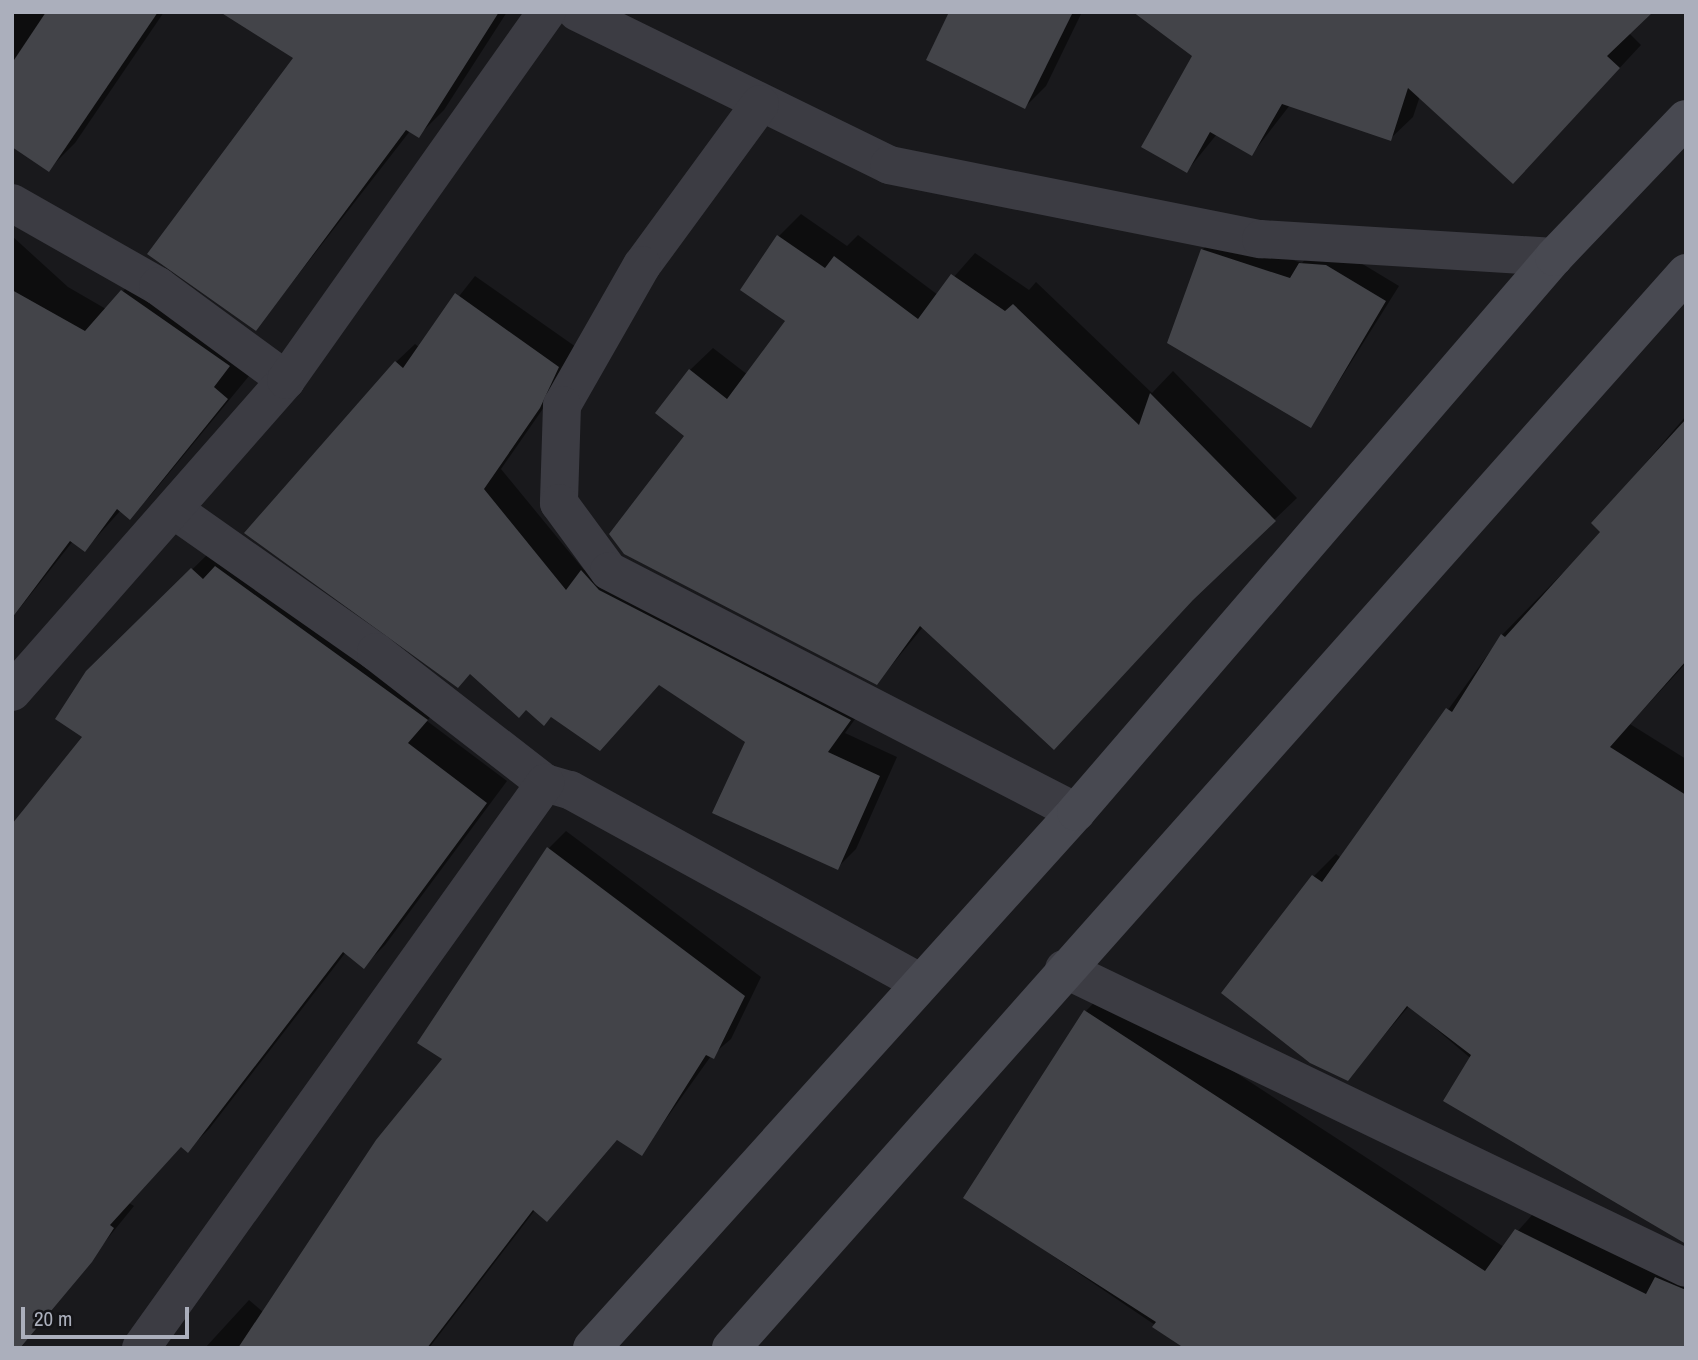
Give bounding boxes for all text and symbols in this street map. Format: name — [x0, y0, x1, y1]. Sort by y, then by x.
scale bar — [24, 1294, 192, 1338]
text: 20 m — [34, 1304, 72, 1333]

